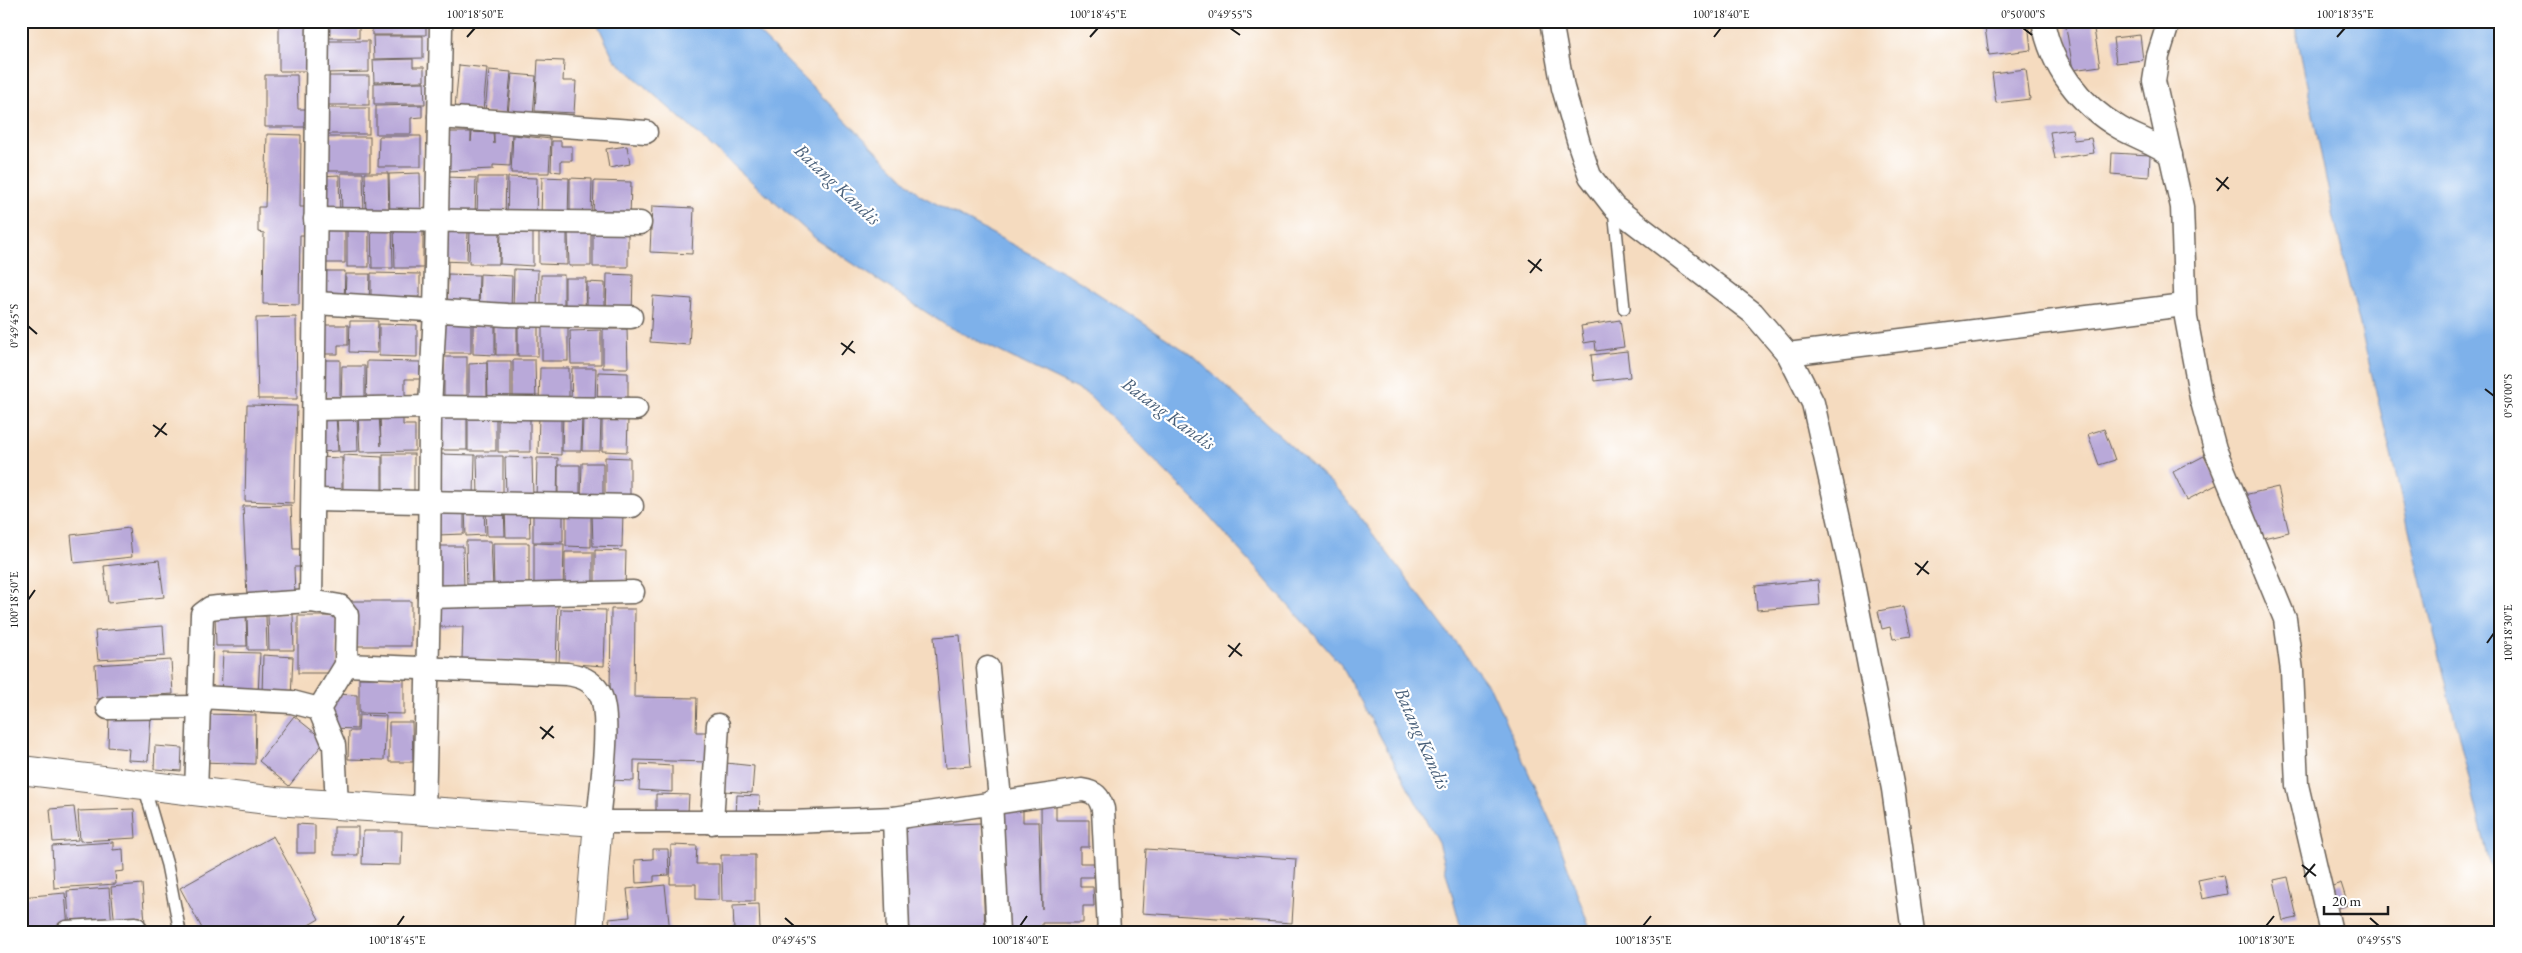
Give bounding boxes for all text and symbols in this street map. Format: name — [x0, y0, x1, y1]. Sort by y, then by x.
text: 100°18'50"E — [447, 6, 504, 22]
text: 100°18'45"E — [1070, 6, 1127, 22]
text: 0°49'55"S — [1208, 6, 1253, 22]
text: 100°18'40"E — [1693, 6, 1750, 22]
text: 0°50'00"S — [2001, 6, 2046, 22]
text: 100°18'35"E — [2317, 6, 2374, 22]
water label: Batang Kandis — [788, 137, 887, 231]
text: 0°49'45"S — [6, 303, 22, 348]
water label: Batang Kandis — [1116, 371, 1221, 456]
text: 0°50'00"S — [2500, 373, 2516, 418]
text: 100°18'50"E — [6, 571, 22, 628]
text: 100°18'30"E — [2500, 604, 2516, 661]
water label: Batang Kandis — [1388, 682, 1456, 794]
scale bar — [2324, 883, 2388, 915]
text: 20 m — [2332, 891, 2361, 910]
text: 100°18'45"E — [369, 932, 426, 948]
text: 0°49'45"S — [772, 932, 817, 948]
text: 100°18'40"E — [992, 932, 1049, 948]
text: 100°18'35"E — [1615, 932, 1672, 948]
text: 100°18'30"E — [2238, 932, 2295, 948]
text: 0°49'55"S — [2357, 932, 2402, 948]

